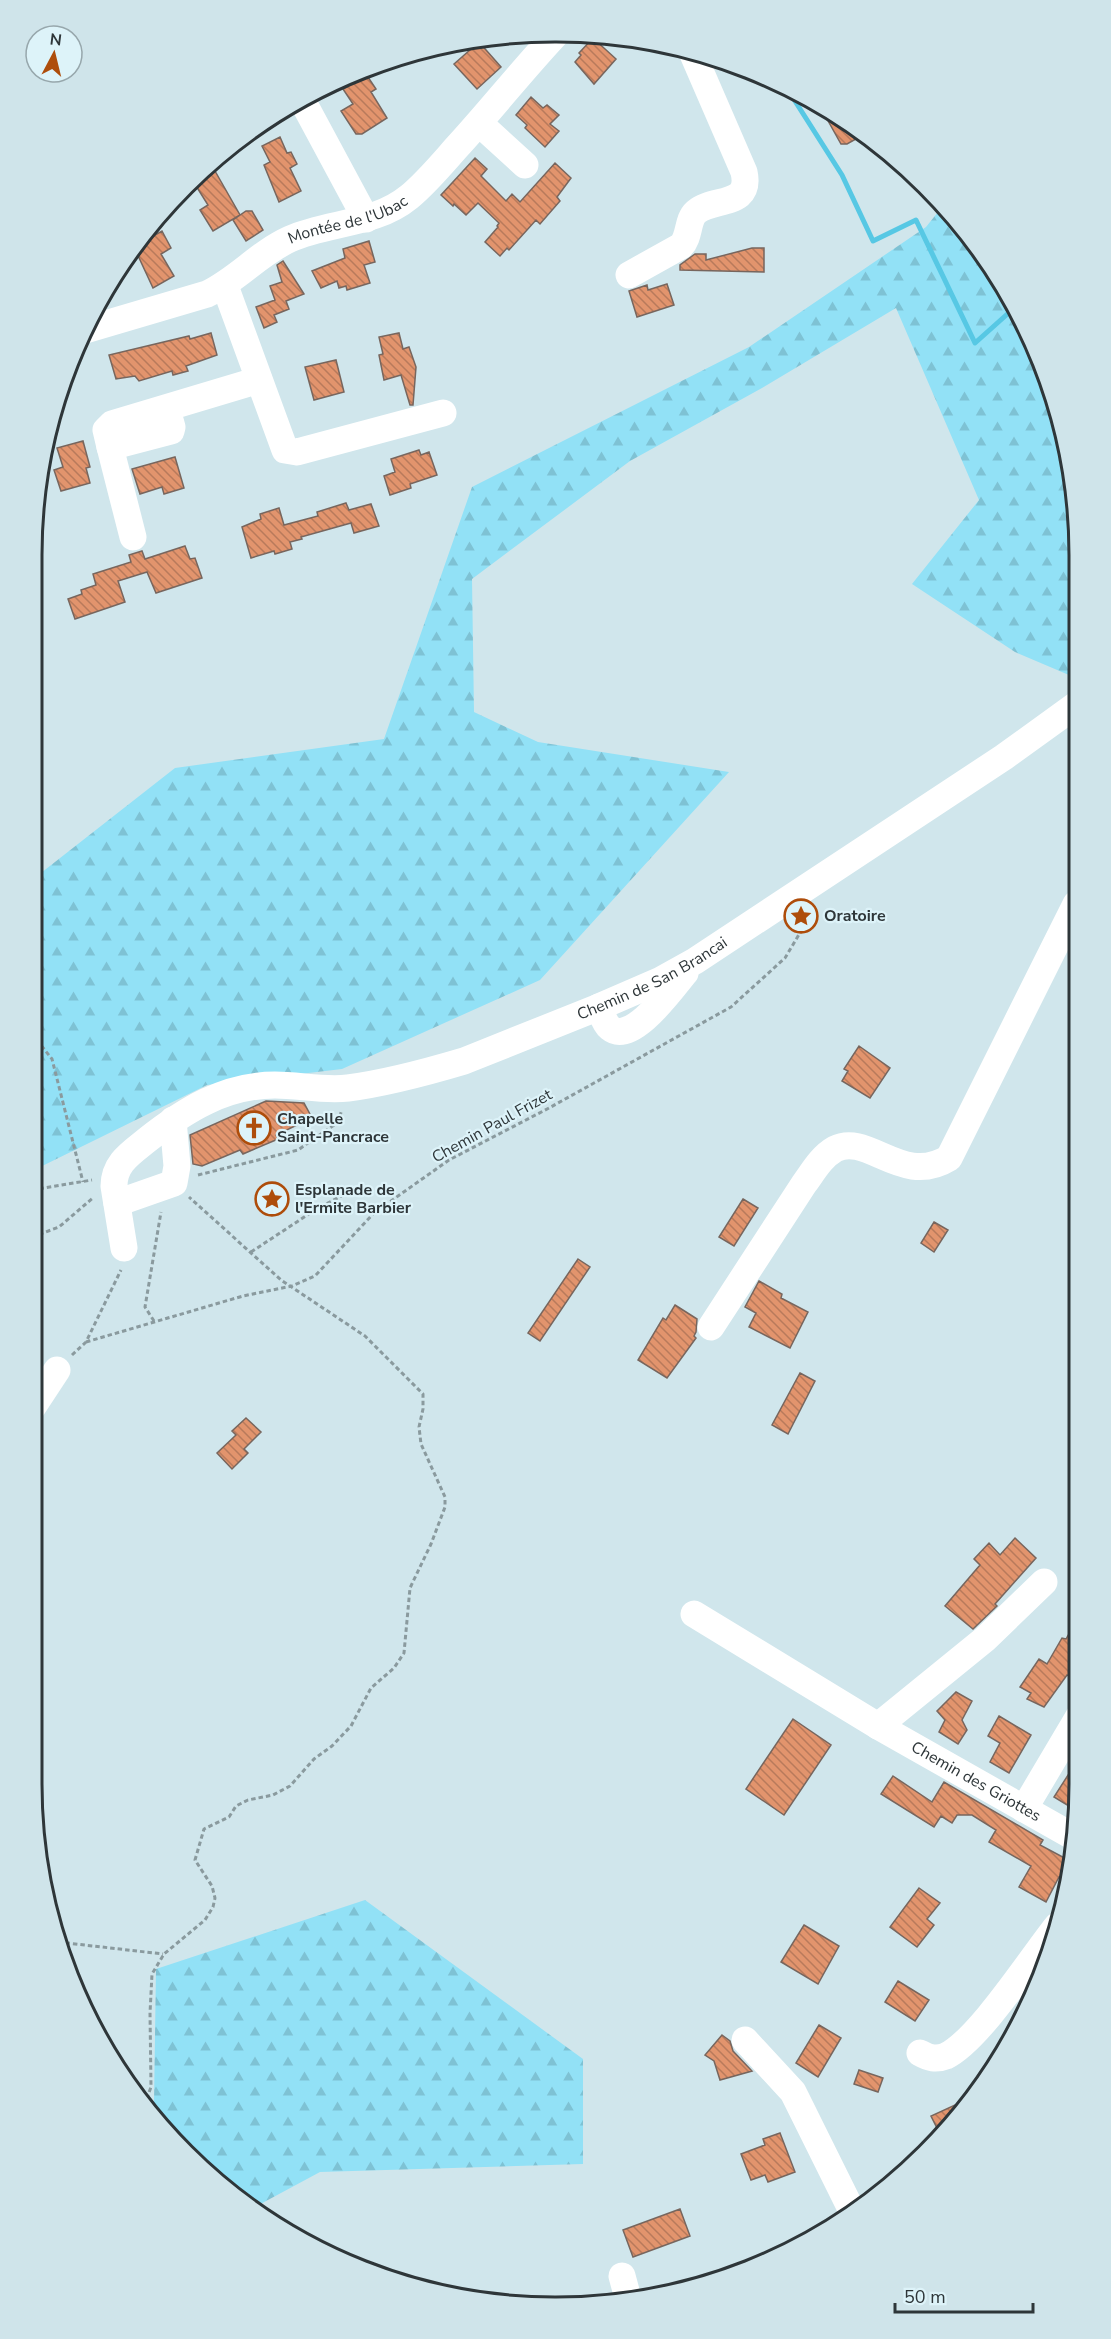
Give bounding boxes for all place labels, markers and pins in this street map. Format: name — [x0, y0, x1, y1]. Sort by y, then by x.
place icon: Oratoire — [783, 898, 819, 934]
place label: Oratoire — [824, 905, 886, 927]
place label: Chapelle Saint-Pancrace — [277, 1108, 389, 1148]
church icon: Chapelle Saint-Pancrace — [236, 1110, 272, 1146]
place label: Esplanade de l'Ermite Barbier — [295, 1179, 412, 1219]
place icon: Esplanade de l'Ermite Barbier — [254, 1181, 290, 1217]

